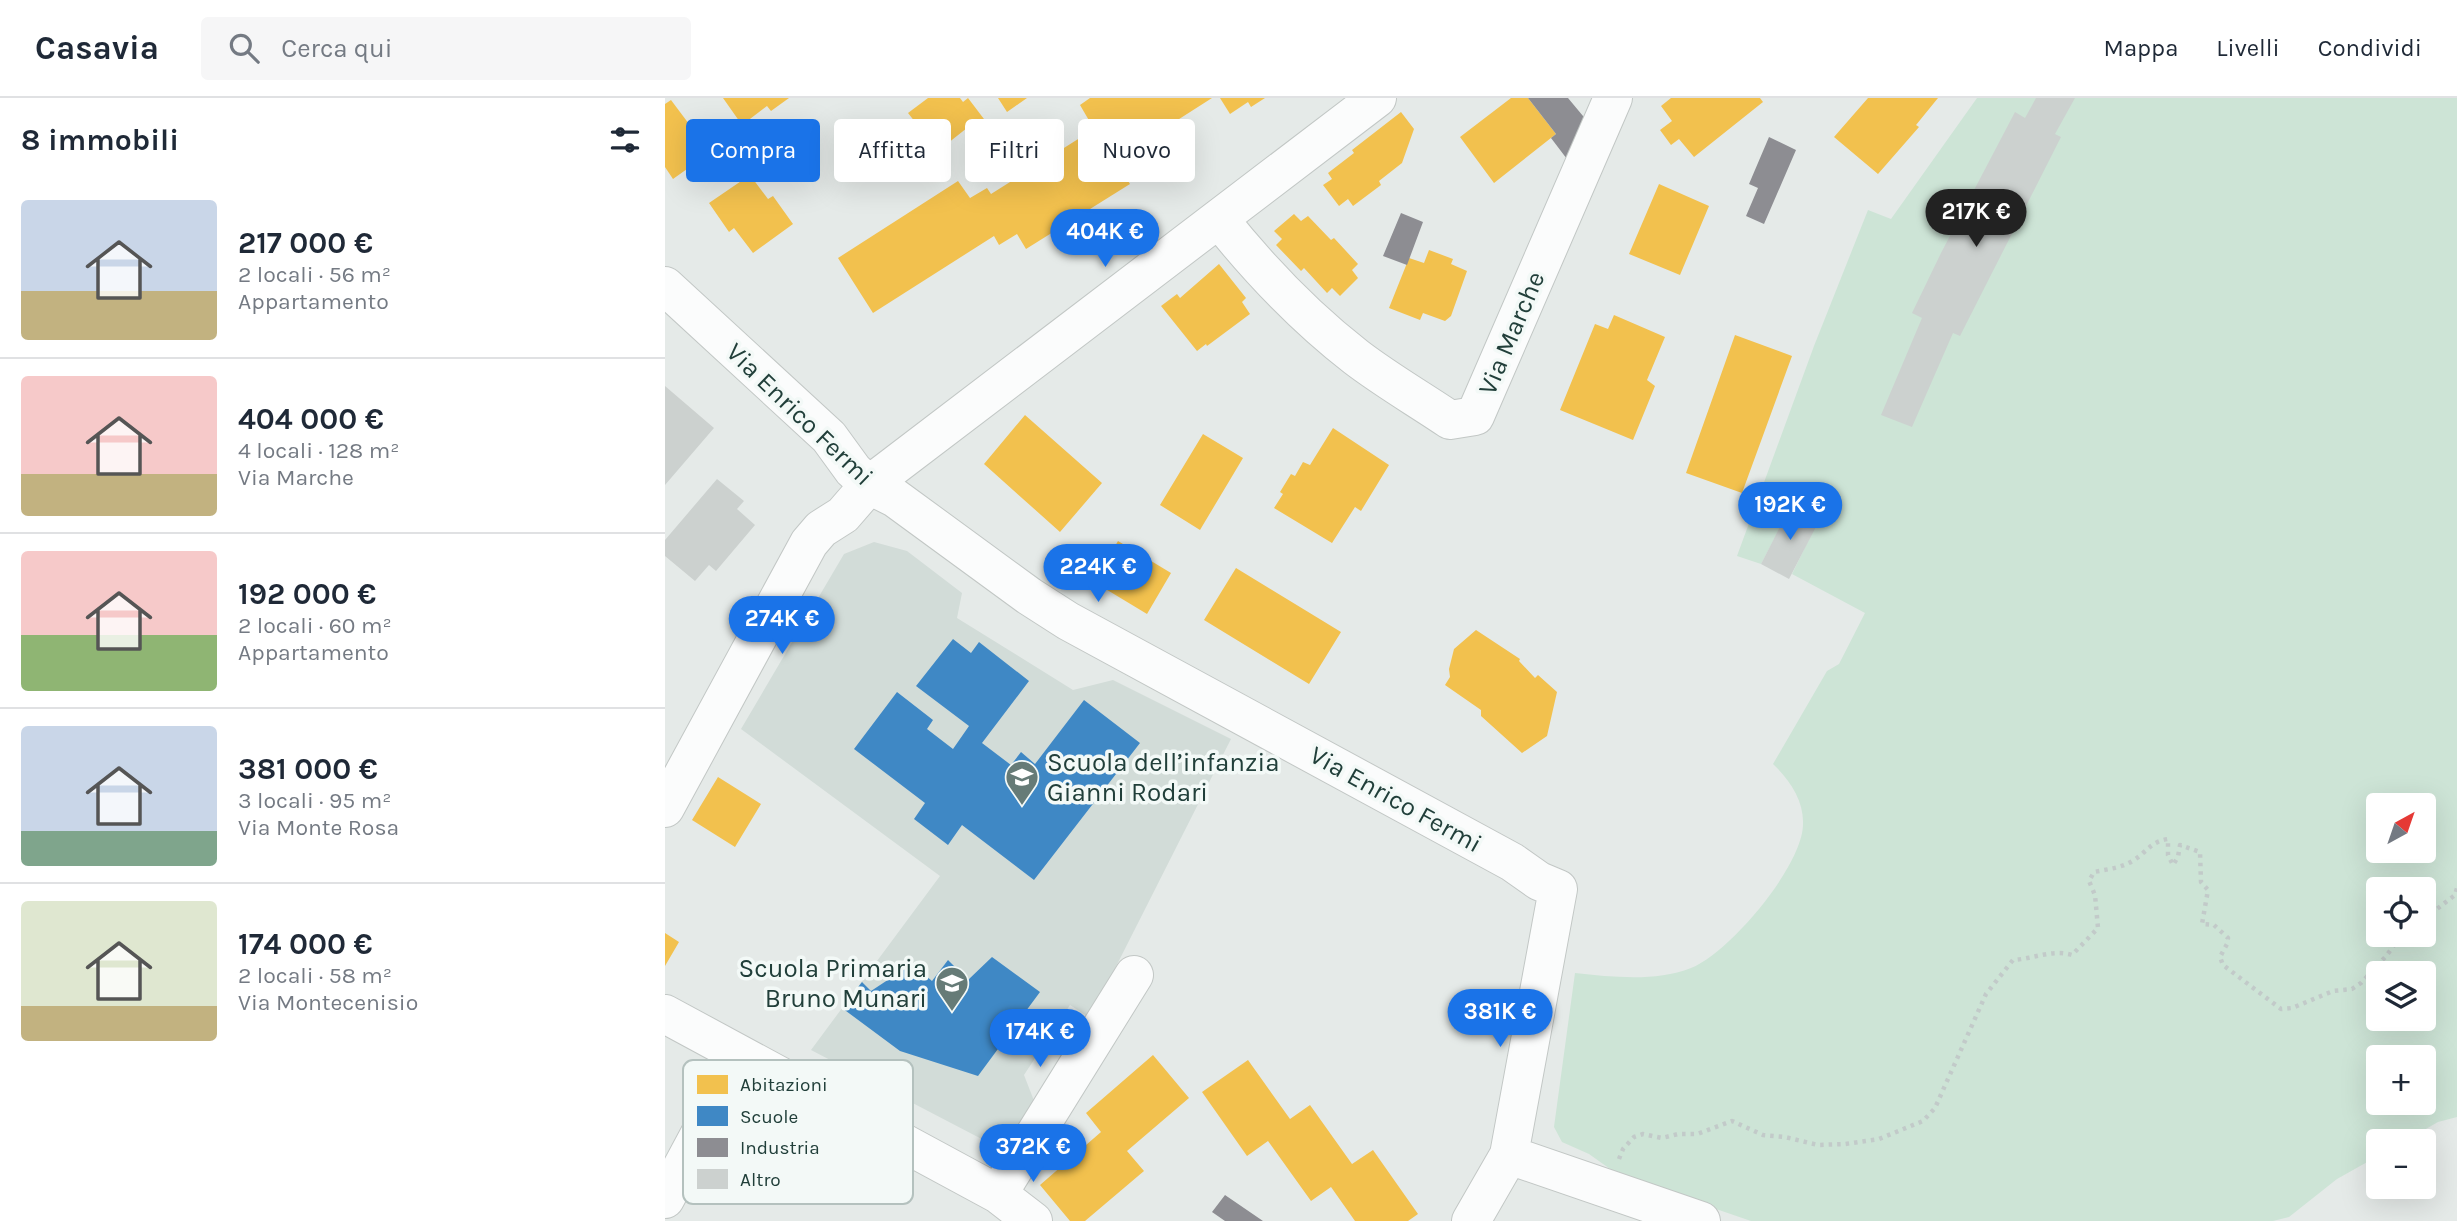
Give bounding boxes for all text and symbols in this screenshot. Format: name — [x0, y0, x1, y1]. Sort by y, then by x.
search box — [201, 17, 691, 80]
text: Casavia — [35, 29, 159, 67]
icon: search — [225, 29, 263, 67]
text: Cerca qui — [281, 33, 392, 64]
text: Mappa — [2104, 34, 2178, 62]
text: Livelli — [2216, 34, 2280, 62]
text: Condividi — [2318, 34, 2422, 62]
chip: Compra — [686, 119, 820, 182]
chip: Affitta — [834, 119, 951, 182]
chip: Filtri — [965, 119, 1064, 182]
chip: Nuovo — [1078, 119, 1195, 182]
icon: filters — [606, 121, 644, 159]
text: 8 immobili — [21, 122, 179, 158]
pin: 217K € — [1919, 190, 2033, 249]
text: 217K € — [1942, 198, 2011, 225]
pin: 404K € — [1048, 209, 1162, 269]
text: 404K € — [1066, 218, 1144, 245]
text: 217 000 € — [238, 225, 373, 261]
icon: home — [77, 228, 161, 312]
text: 2 locali · 56 m² — [238, 261, 391, 288]
street label: Via Marche — [1472, 267, 1551, 400]
text: Appartamento — [238, 288, 389, 315]
street label: Via Enrico Fermi — [720, 337, 879, 492]
text: 404 000 € — [238, 401, 384, 437]
icon: home — [77, 404, 161, 488]
text: 4 locali · 128 m² — [238, 437, 399, 464]
text: Via Marche — [238, 464, 354, 491]
pin: 192K € — [1733, 482, 1847, 542]
text: 192K € — [1754, 491, 1826, 518]
pin: 224K € — [1041, 545, 1155, 604]
text: 224K € — [1060, 553, 1136, 580]
text: 192 000 € — [238, 576, 376, 612]
icon: home — [77, 579, 161, 663]
pin: 274K € — [725, 596, 839, 656]
text: 274K € — [745, 605, 819, 632]
text: 2 locali · 60 m² — [238, 612, 392, 639]
text: Appartamento — [238, 639, 389, 666]
street label: Via Enrico Fermi — [1304, 739, 1487, 859]
place label: Scuola dell’infanzia Gianni Rodari — [1047, 747, 1279, 808]
text: 381 000 € — [238, 751, 378, 787]
icon: home — [77, 754, 161, 838]
school or university icon: Scuola dell’infanzia Gianni Rodari — [1003, 758, 1041, 807]
text: 3 locali · 95 m² — [238, 787, 391, 814]
north arrow — [2366, 793, 2436, 863]
map controls — [2366, 793, 2436, 1199]
text: Via Monte Rosa — [238, 814, 399, 841]
button: locate — [2366, 877, 2436, 947]
text: 174 000 € — [238, 926, 373, 962]
icon: home — [77, 929, 161, 1013]
place label: Scuola Primaria Bruno Munari — [739, 953, 927, 1014]
button: layers — [2366, 961, 2436, 1031]
text: 2 locali · 58 m² — [238, 962, 392, 989]
school or university icon: Scuola Primaria Bruno Munari — [933, 964, 971, 1013]
text: Via Montecenisio — [238, 989, 418, 1016]
pin: 381K € — [1443, 990, 1557, 1049]
text: 381K € — [1464, 998, 1536, 1025]
pin: 174K € — [983, 1010, 1097, 1069]
text: 174K € — [1006, 1018, 1074, 1045]
button: + — [2366, 1045, 2436, 1115]
legend — [683, 1060, 913, 1204]
text: Abitazioni — [740, 1074, 828, 1096]
text: Scuole — [740, 1106, 798, 1128]
pin: 372K € — [976, 1124, 1090, 1184]
button: − — [2366, 1129, 2436, 1199]
text: 372K € — [995, 1133, 1071, 1160]
text: Industria — [740, 1137, 820, 1159]
text: Altro — [740, 1169, 781, 1191]

